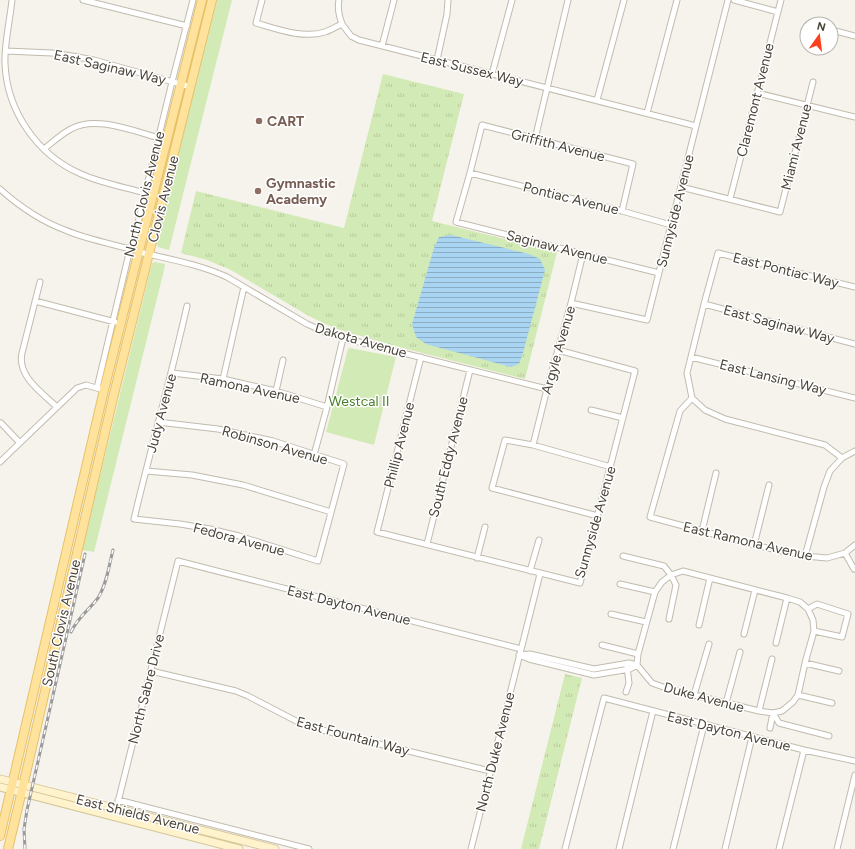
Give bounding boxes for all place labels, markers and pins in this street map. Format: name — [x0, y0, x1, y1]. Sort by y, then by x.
place label: CART — [267, 113, 304, 130]
marker: CART — [254, 116, 264, 126]
place label: Gymnastic Academy — [266, 175, 336, 208]
marker: Gymnastic Academy — [253, 186, 263, 196]

